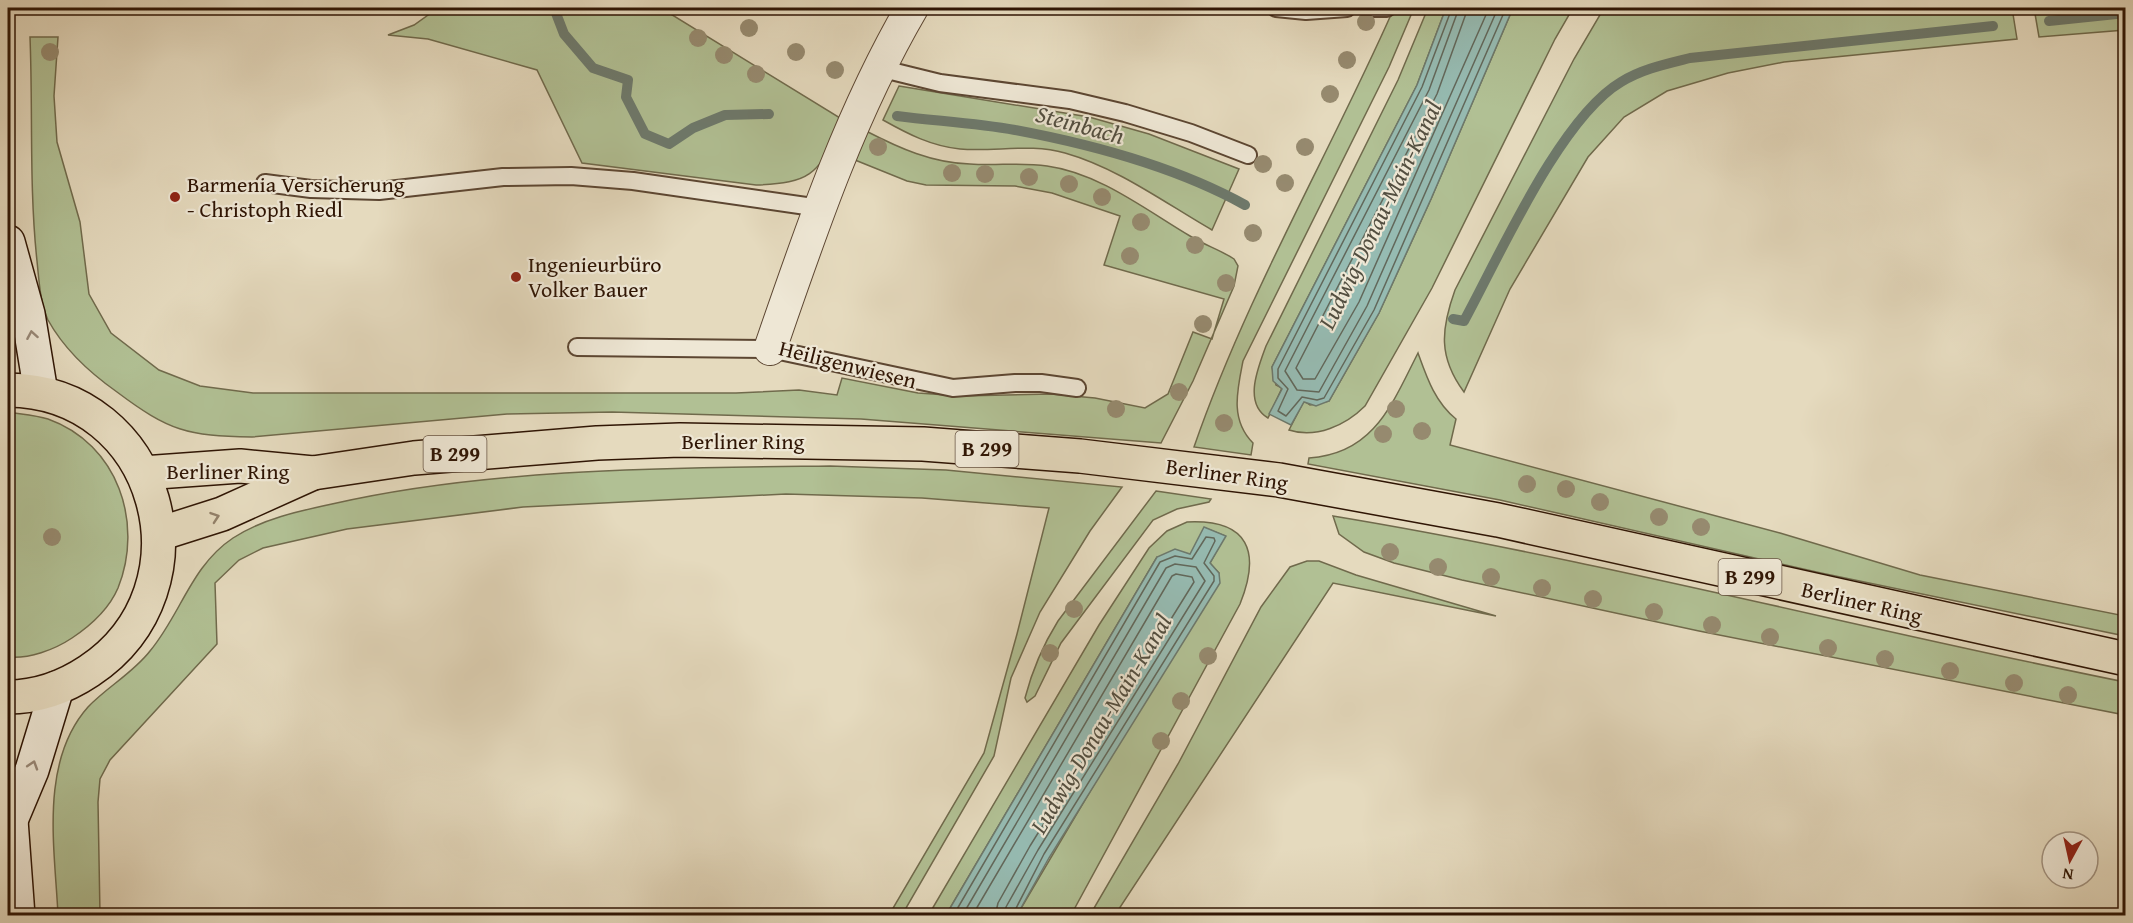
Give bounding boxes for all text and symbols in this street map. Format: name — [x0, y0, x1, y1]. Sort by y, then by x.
water label: Ludwig-Donau-Main-Kanal — [1308, 94, 1450, 336]
water label: Steinbach — [1032, 96, 1128, 153]
place label: Barmenia Versicherung - Christoph Riedl — [187, 168, 405, 225]
marker: Barmenia Versicherung - Christoph Riedl — [168, 190, 182, 204]
place label: Ingenieurbüro Volker Bauer — [528, 248, 661, 305]
marker: Ingenieurbüro Volker Bauer — [509, 270, 523, 284]
one-way arrow — [26, 331, 39, 341]
street label: Heiligenwiesen — [776, 331, 921, 397]
street label: Berliner Ring — [682, 425, 805, 457]
road number: B 299 — [956, 431, 1018, 467]
road number: B 299 — [424, 436, 486, 472]
street label: Berliner Ring — [1164, 450, 1290, 498]
street label: Berliner Ring — [167, 455, 290, 487]
one-way arrow — [209, 511, 219, 524]
road number: B 299 — [1718, 559, 1782, 595]
street label: Berliner Ring — [1798, 573, 1926, 631]
water label: Ludwig-Donau-Main-Kanal — [1021, 607, 1180, 841]
one-way arrow — [26, 760, 38, 771]
north arrow — [2040, 830, 2100, 890]
text: N — [2061, 862, 2075, 887]

